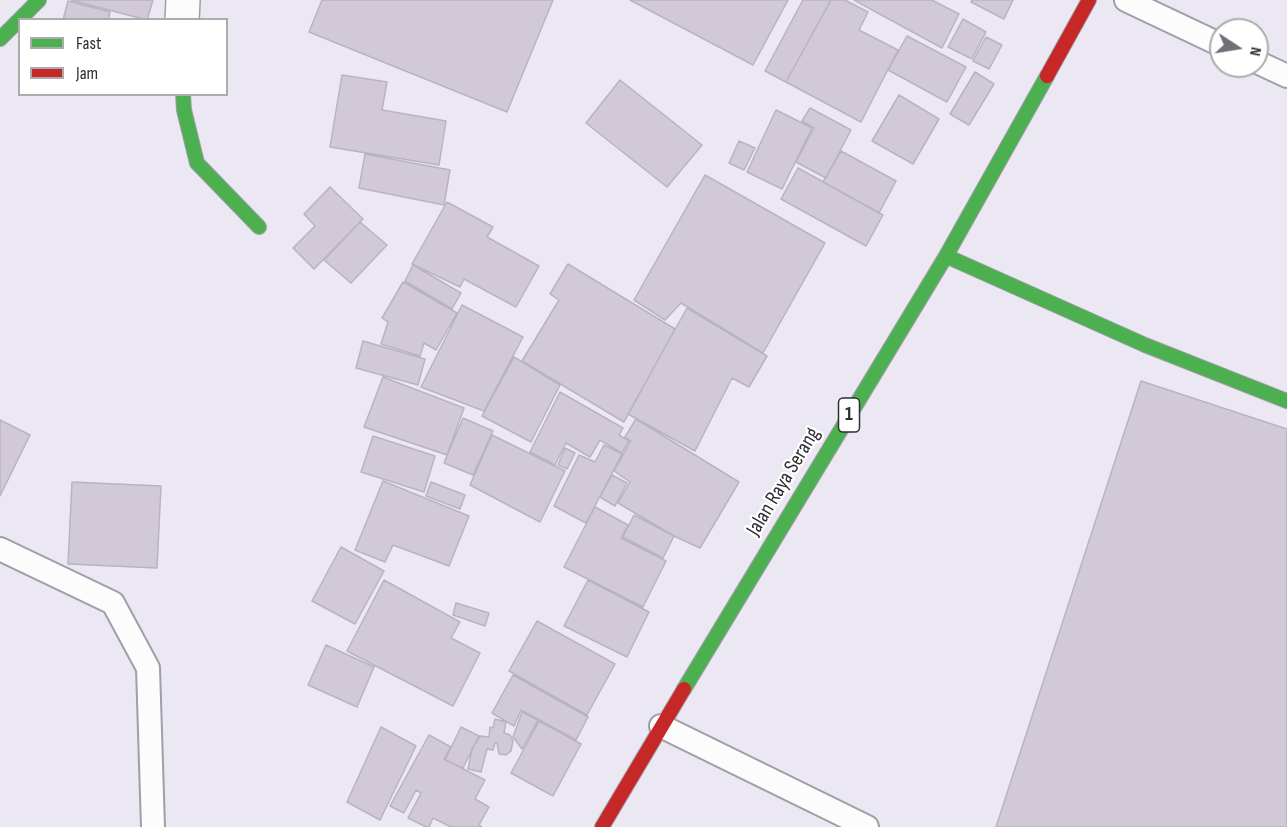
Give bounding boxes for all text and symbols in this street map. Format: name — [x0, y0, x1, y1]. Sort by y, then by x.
legend — [18, 18, 228, 96]
north arrow — [1209, 18, 1269, 78]
text: Fast — [76, 33, 101, 54]
text: N — [1245, 45, 1265, 58]
text: Jam — [76, 63, 98, 84]
road number: 1 — [838, 398, 860, 432]
street label: Jalan Raya Serang — [742, 423, 826, 541]

